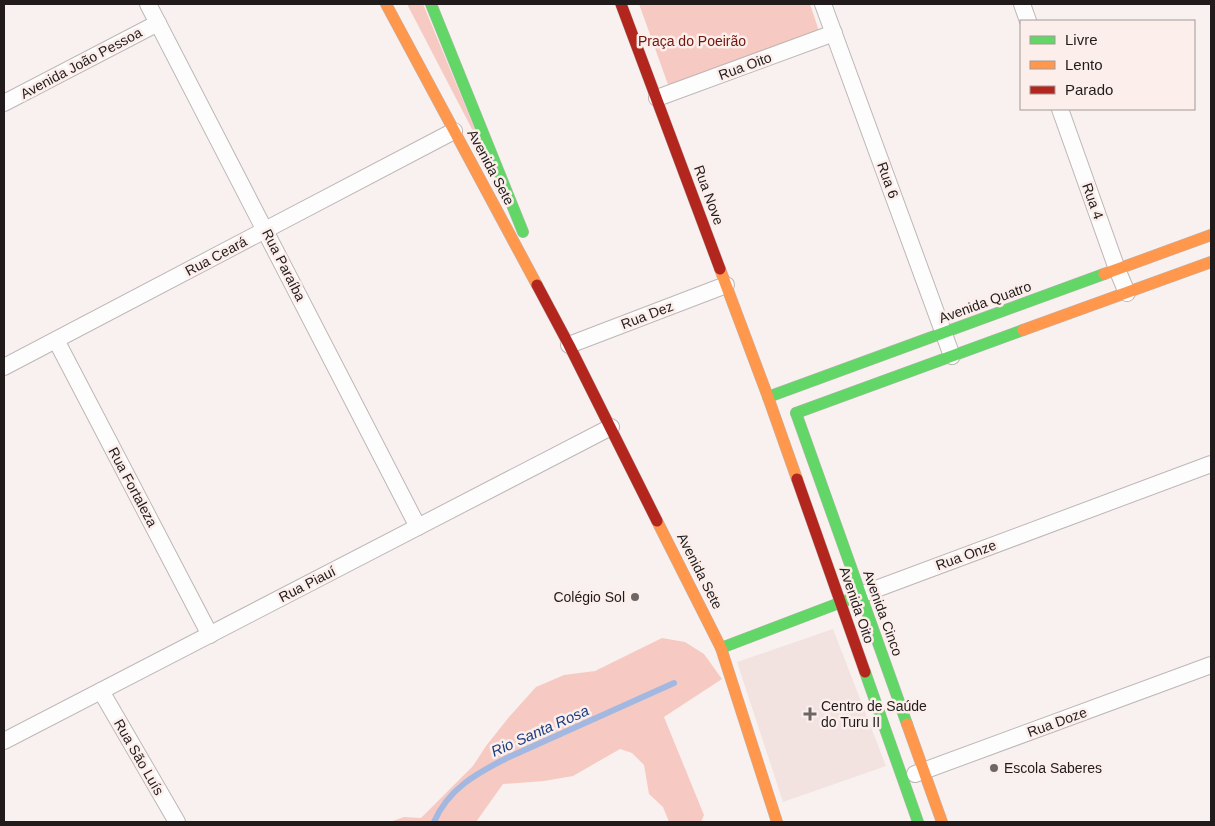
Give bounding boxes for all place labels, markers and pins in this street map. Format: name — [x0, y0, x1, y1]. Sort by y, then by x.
place label: Colégio Sol — [553, 589, 625, 605]
marker: Colégio Sol — [629, 591, 641, 603]
place label: Centro de Saúde do Turu II — [821, 698, 927, 730]
marker: Centro de Saúde do Turu II — [803, 707, 817, 721]
place label: Escola Saberes — [1004, 760, 1102, 776]
marker: Escola Saberes — [988, 762, 1000, 774]

